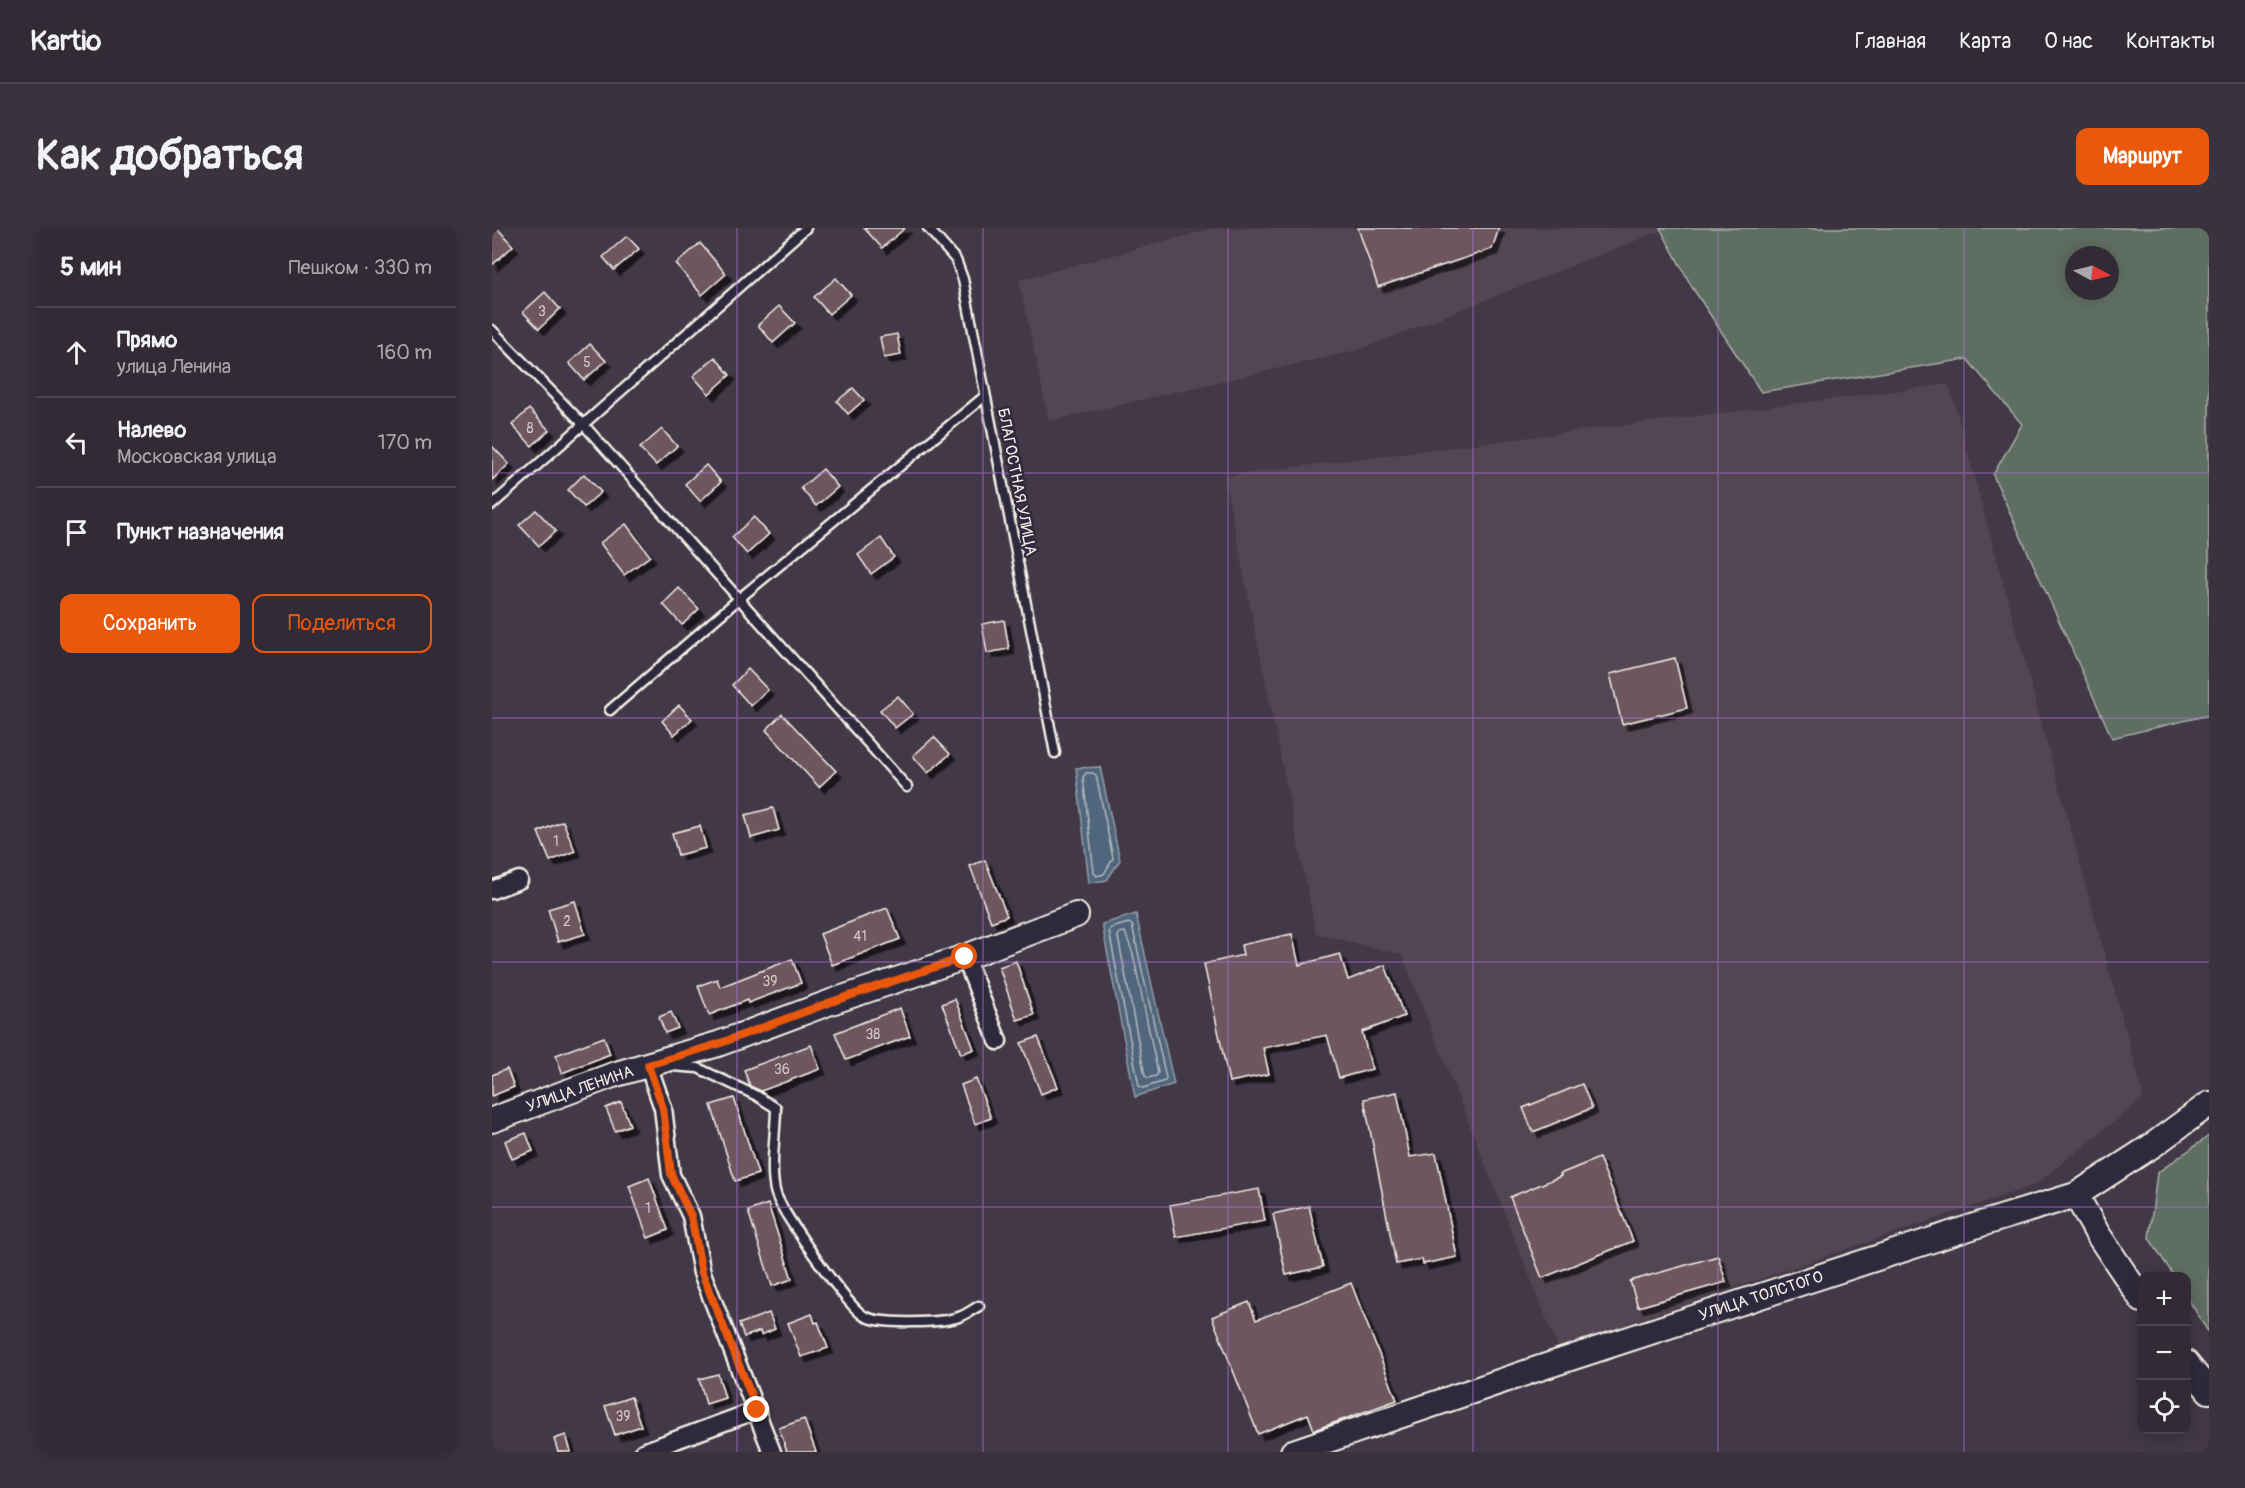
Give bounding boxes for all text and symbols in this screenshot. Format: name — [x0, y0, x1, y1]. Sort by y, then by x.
text: Kartio — [30, 24, 101, 59]
text: Главная — [1855, 28, 1926, 55]
text: Карта — [1959, 28, 2011, 55]
text: О нас — [2044, 28, 2093, 55]
text: Контакты — [2126, 28, 2215, 55]
button: Маршрут — [2076, 128, 2209, 185]
text: Как добраться — [36, 130, 303, 182]
north arrow — [2065, 246, 2119, 300]
text: 5 мин — [60, 251, 121, 283]
text: Пешком · 330 m — [289, 255, 432, 280]
house number: 3 — [538, 303, 546, 320]
text: Прямо — [117, 326, 177, 354]
icon: ahead — [60, 336, 93, 369]
text: 160 m — [377, 340, 432, 365]
text: улица Ленина — [117, 354, 231, 379]
house number: 5 — [583, 354, 591, 371]
street label: БЛАГОСТНАЯ УЛИЦА — [993, 406, 1041, 558]
text: Налево — [117, 416, 186, 444]
house number: 8 — [526, 420, 534, 437]
icon: left — [60, 426, 93, 459]
text: 170 m — [378, 430, 432, 455]
text: Московская улица — [117, 444, 277, 469]
icon: arrive — [60, 516, 93, 549]
text: Пункт назначения — [117, 518, 284, 546]
button: Сохранить — [60, 594, 240, 653]
button: Поделиться — [252, 594, 432, 653]
house number: 1 — [553, 833, 559, 850]
house number: 2 — [563, 913, 571, 930]
house number: 41 — [853, 928, 867, 945]
route start — [951, 943, 977, 969]
house number: 39 — [762, 973, 778, 990]
house number: 38 — [866, 1026, 880, 1043]
street label: УЛИЦА ЛЕНИНА — [524, 1061, 636, 1117]
house number: 36 — [774, 1061, 790, 1078]
house number: 1 — [645, 1200, 651, 1217]
street label: УЛИЦА ТОЛСТОГО — [1696, 1266, 1826, 1326]
map controls — [2137, 1272, 2191, 1434]
button: + — [2137, 1272, 2191, 1326]
button: − — [2137, 1326, 2191, 1380]
button: locate — [2137, 1380, 2191, 1434]
route end — [743, 1396, 769, 1422]
house number: 39 — [615, 1408, 631, 1425]

